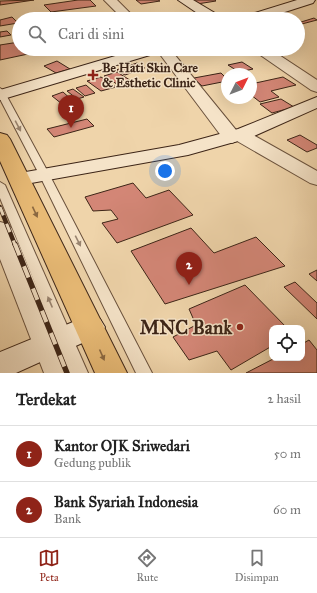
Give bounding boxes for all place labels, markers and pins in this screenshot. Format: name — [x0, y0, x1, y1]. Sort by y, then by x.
place label: Be Hati Skin Care & Esthetic Clinic — [102, 60, 199, 91]
marker: Be Hati Skin Care & Esthetic Clinic — [87, 69, 99, 81]
pin: 1 — [58, 95, 84, 128]
pin: 2 — [176, 252, 202, 285]
place label: MNC Bank — [140, 316, 233, 339]
marker: MNC Bank — [235, 322, 245, 332]

